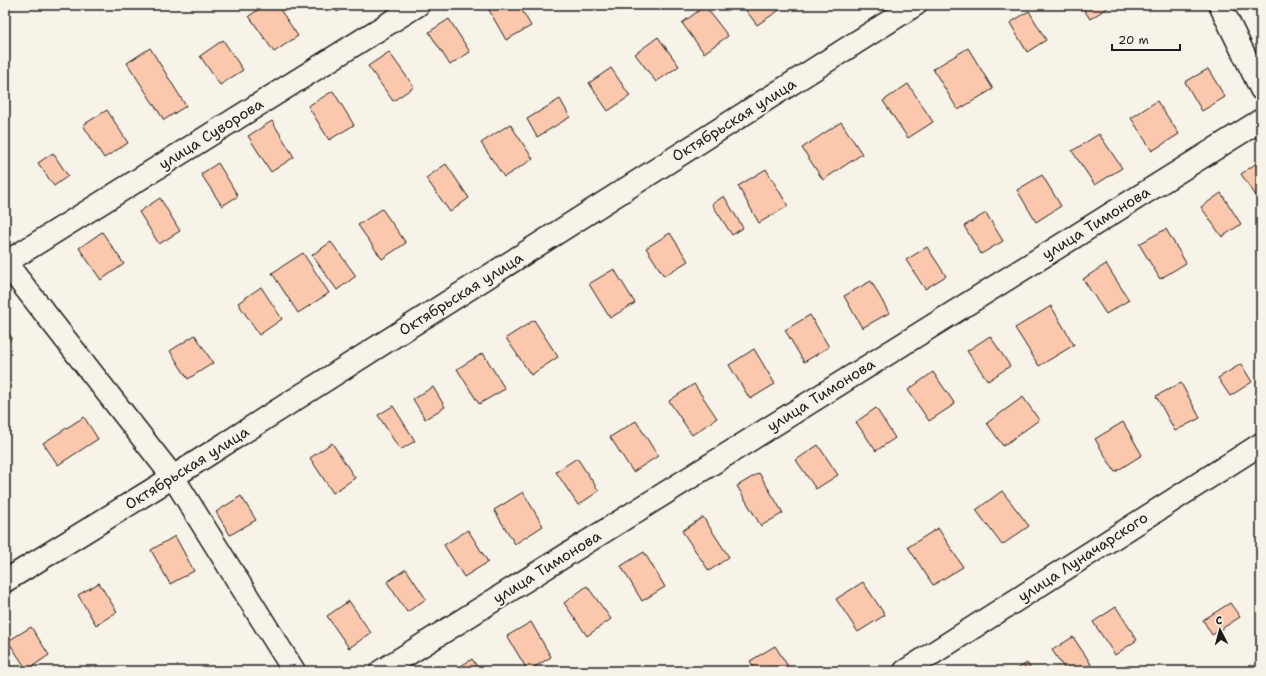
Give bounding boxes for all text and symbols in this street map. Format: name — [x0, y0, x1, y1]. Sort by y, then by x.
scale bar — [1112, 26, 1180, 52]
text: 20 m — [1118, 32, 1149, 48]
street label: Октябрьская улица — [668, 73, 800, 166]
street label: улица Суворова — [155, 93, 268, 174]
street label: улица Тимонова — [1038, 181, 1154, 264]
street label: Октябрьская улица — [395, 247, 527, 340]
street label: улица Тимонова — [763, 353, 879, 436]
street label: Октябрьская улица — [121, 421, 253, 514]
street label: улица Луначарского — [1014, 507, 1152, 607]
street label: улица Тимонова — [489, 525, 605, 608]
north arrow — [1200, 610, 1240, 650]
text: С — [1215, 613, 1223, 628]

